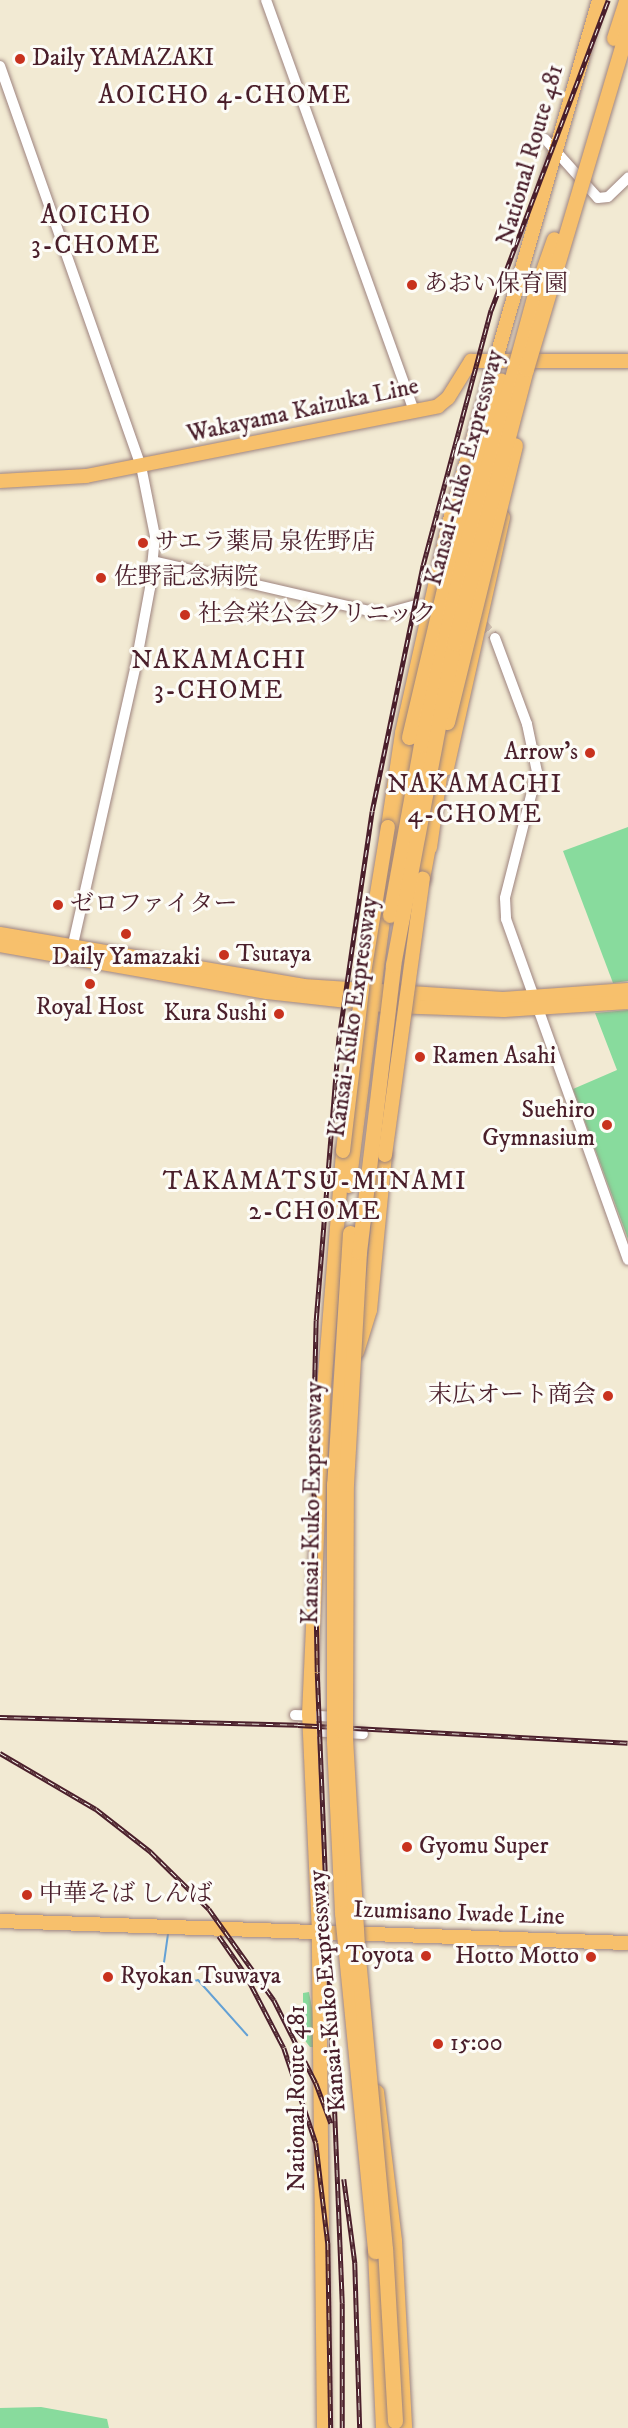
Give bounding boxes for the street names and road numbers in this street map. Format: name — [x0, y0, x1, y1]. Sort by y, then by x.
street label: National Route 481 — [491, 61, 571, 249]
street label: Kansai-Kuko Expressway — [420, 347, 510, 589]
street label: Wakayama Kaizuka Line — [185, 372, 421, 450]
street label: Kansai-Kuko Expressway — [323, 895, 385, 1139]
street label: Kansai-Kuko Expressway — [296, 1381, 330, 1625]
street label: Kansai-Kuko Expressway — [303, 1869, 353, 2113]
street label: Izumisano Iwade Line — [353, 1896, 565, 1932]
street label: National Route 481 — [284, 2005, 312, 2191]

